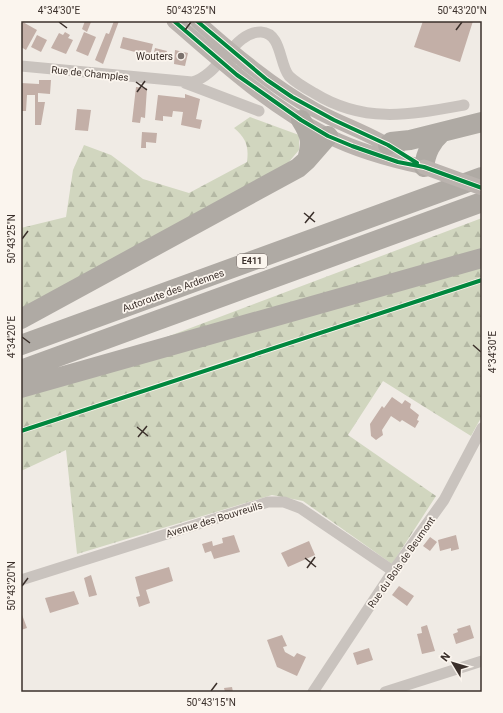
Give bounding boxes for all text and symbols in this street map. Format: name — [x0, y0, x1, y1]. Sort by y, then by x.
text: 4°34'30"E — [38, 5, 81, 16]
text: 50°43'25"N — [166, 5, 216, 16]
text: 50°43'20"N — [437, 5, 487, 16]
place label: Wouters — [136, 51, 173, 62]
marker: Wouters — [176, 51, 186, 61]
street label: Rue de Champles — [51, 64, 129, 83]
text: 50°43'25"N — [6, 214, 17, 264]
road number: E411 — [237, 254, 267, 268]
street label: Autoroute des Ardennes — [121, 267, 225, 314]
text: 4°34'20"E — [6, 315, 17, 358]
text: 4°34'30"E — [487, 330, 498, 373]
street label: Avenue des Bouvreuils — [165, 500, 264, 539]
street label: Rue du Bois de Beumont — [366, 515, 437, 610]
text: 50°43'20"N — [6, 561, 17, 611]
north arrow — [433, 643, 473, 683]
text: N — [438, 650, 453, 664]
text: 50°43'15"N — [186, 697, 236, 708]

